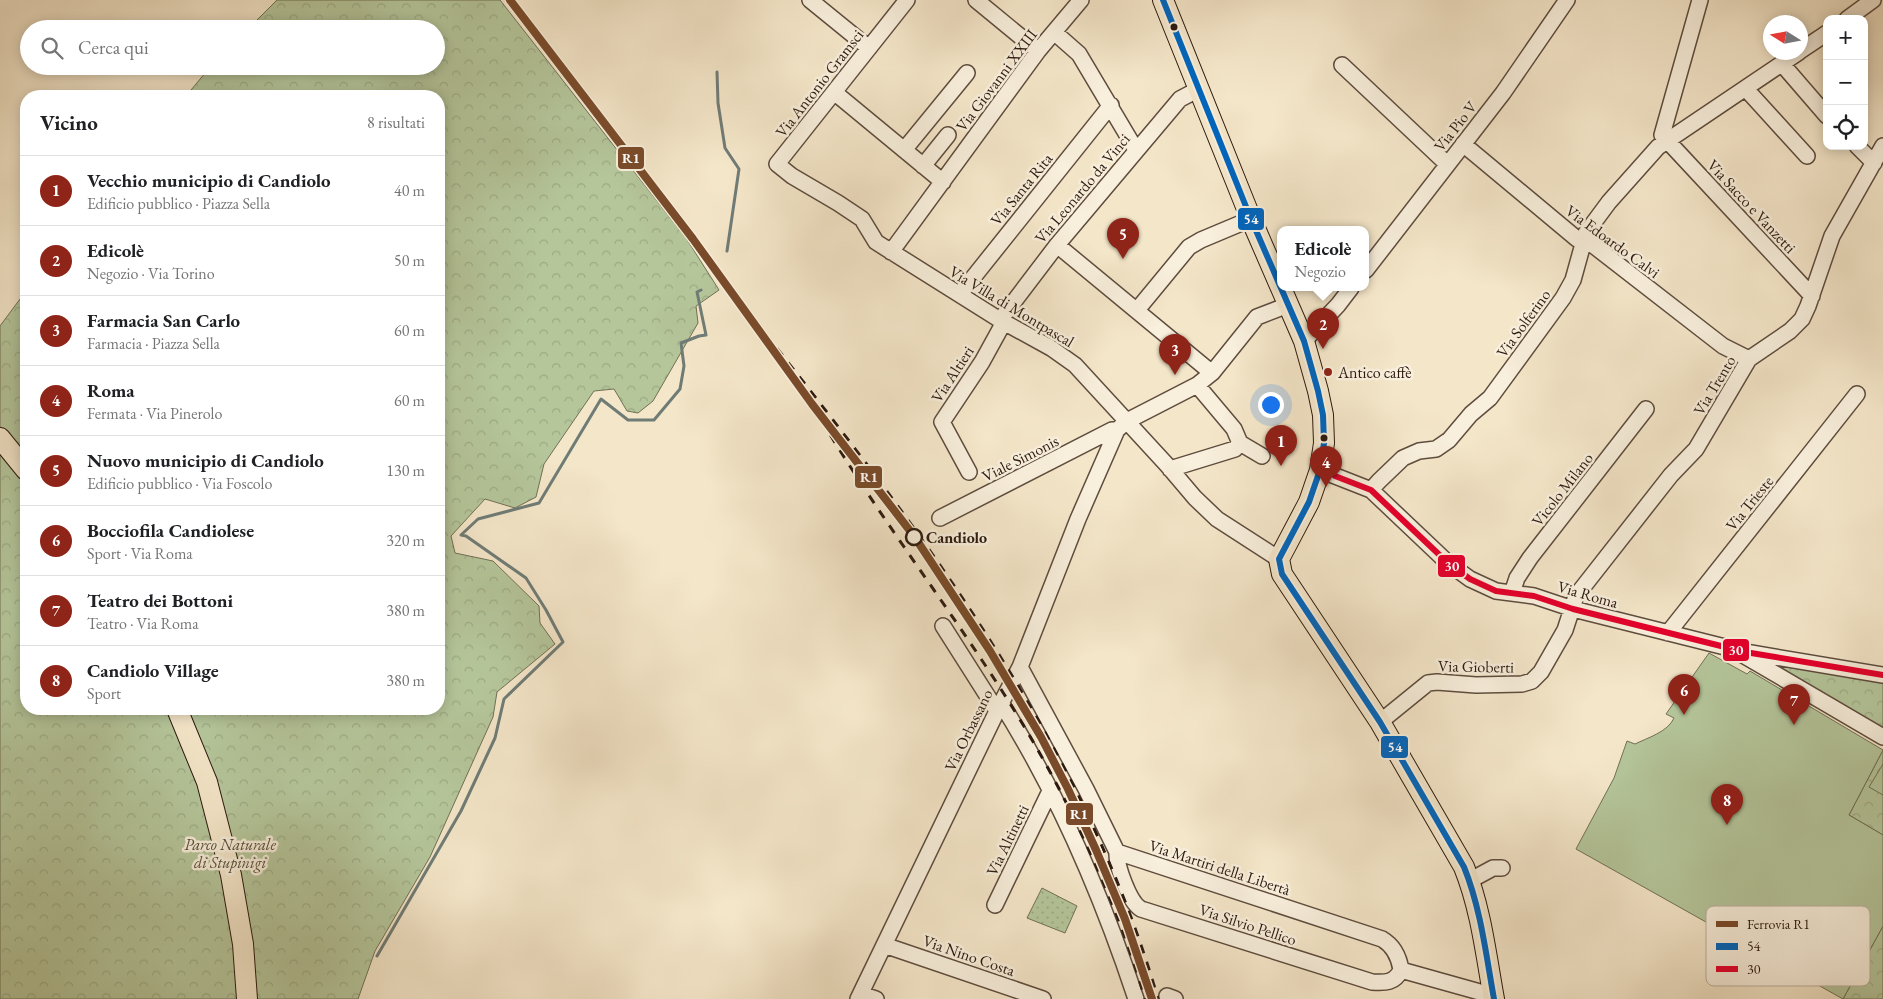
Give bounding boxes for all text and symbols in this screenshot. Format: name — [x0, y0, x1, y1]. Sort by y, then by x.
north arrow — [1763, 15, 1808, 60]
map controls — [1823, 15, 1868, 150]
button: + — [1823, 15, 1868, 60]
search box — [20, 20, 445, 75]
unlabelled marker — [1169, 22, 1179, 32]
street label: Via Giovanni XXIII — [951, 24, 1042, 136]
street label: Via Antonio Gramsci — [771, 25, 868, 142]
icon: search — [38, 34, 66, 62]
text: Cerca qui — [78, 35, 149, 60]
button: − — [1823, 60, 1868, 105]
street label: Via Pio V — [1429, 97, 1482, 156]
button: locate — [1823, 105, 1868, 150]
text: Vicino — [40, 109, 98, 136]
text: 8 risultati — [367, 112, 425, 133]
street label: Via Leonardo da Vinci — [1030, 129, 1135, 248]
line badge: R1 — [617, 146, 645, 170]
street label: Via Santa Rita — [986, 148, 1057, 230]
text: R1 — [622, 149, 640, 167]
street label: Via Sacco e Vanzetti — [1703, 155, 1801, 258]
text: Vecchio municipio di Candiolo — [87, 168, 330, 193]
text: 1 — [52, 180, 60, 201]
text: 40 m — [394, 180, 425, 201]
text: Edificio pubblico · Piazza Sella — [87, 193, 270, 214]
street label: Via Edoardo Calvi — [1561, 200, 1664, 283]
line badge: 54 — [1237, 207, 1265, 231]
text: 54 — [1244, 210, 1259, 228]
pin: 5 — [1107, 218, 1139, 259]
popup — [1277, 226, 1369, 291]
text: Edicolè — [1295, 236, 1352, 261]
text: Edicolè — [87, 238, 144, 263]
text: 2 — [52, 250, 60, 271]
text: 50 m — [394, 250, 425, 271]
street label: Via Villa di Montpascal — [945, 261, 1078, 352]
text: Negozio — [1295, 261, 1346, 282]
text: Negozio · Via Torino — [87, 263, 215, 284]
street label: Via Solferino — [1492, 285, 1555, 362]
text: Farmacia San Carlo — [87, 308, 240, 333]
pin: 2 — [1307, 308, 1339, 349]
text: 3 — [52, 320, 60, 341]
text: 60 m — [394, 320, 425, 341]
text: Farmacia · Piazza Sella — [87, 333, 220, 354]
pin: 3 — [1159, 334, 1191, 375]
street label: Via Altieri — [926, 342, 979, 407]
street label: Via Trento — [1688, 351, 1740, 419]
place label: Antico caffè — [1337, 362, 1411, 383]
marker: Antico caffè — [1322, 366, 1334, 378]
text: Roma — [87, 378, 135, 403]
text: 4 — [52, 390, 60, 411]
text: 60 m — [394, 390, 425, 411]
your location — [1258, 392, 1284, 418]
text: Fermata · Via Pinerolo — [87, 403, 222, 424]
pin: 1 — [1265, 425, 1297, 466]
street label: Viale Simonis — [978, 430, 1062, 487]
unlabelled marker — [1319, 433, 1329, 443]
pin: 4 — [1310, 446, 1342, 487]
text: Nuovo municipio di Candiolo — [87, 448, 324, 473]
street label: Vicolo Milano — [1527, 448, 1598, 530]
text: 5 — [52, 460, 60, 481]
text: 130 m — [386, 460, 425, 481]
line badge: R1 — [854, 465, 883, 489]
text: R1 — [860, 468, 878, 486]
street label: Via Trieste — [1721, 471, 1778, 535]
text: Edificio pubblico · Via Foscolo — [87, 473, 272, 494]
text: Bocciofila Candiolese — [87, 518, 254, 543]
place label: Candiolo — [926, 527, 987, 548]
marker: Candiolo — [905, 528, 923, 546]
text: 6 — [52, 530, 60, 551]
text: 320 m — [386, 530, 425, 551]
text: Sport · Via Roma — [87, 543, 193, 564]
line badge: 30 — [1437, 554, 1466, 578]
text: 30 — [1445, 557, 1460, 575]
street label: Via Roma — [1555, 576, 1621, 613]
text: Teatro dei Bottoni — [87, 588, 233, 613]
text: 7 — [52, 600, 60, 621]
text: 380 m — [386, 600, 425, 621]
text: Teatro · Via Roma — [87, 613, 199, 634]
line badge: 30 — [1722, 638, 1750, 662]
text: 30 — [1729, 641, 1744, 659]
street label: Via Gioberti — [1438, 655, 1514, 678]
text: Candiolo Village — [87, 658, 219, 683]
text: 8 — [52, 670, 60, 691]
text: 380 m — [386, 670, 425, 691]
pin: 6 — [1668, 674, 1700, 715]
text: Sport — [87, 683, 121, 704]
pin: 7 — [1778, 684, 1810, 725]
street label: Via Orbassano — [940, 686, 997, 775]
line badge: 54 — [1380, 735, 1409, 759]
text: 54 — [1388, 738, 1403, 756]
pin: 8 — [1711, 784, 1743, 825]
street label: Via Altinetti — [981, 801, 1034, 879]
line badge: R1 — [1065, 802, 1094, 826]
text: R1 — [1070, 805, 1088, 823]
park label: Parco Naturale di Stupinigi — [184, 834, 276, 873]
street label: Via Martiri della Libertà — [1147, 835, 1294, 900]
street label: Via Silvio Pellico — [1196, 899, 1299, 950]
legend — [1706, 906, 1870, 986]
text: Ferrovia R1 — [1747, 915, 1810, 933]
street label: Via Nino Costa — [920, 930, 1018, 981]
text: 54 — [1747, 937, 1761, 955]
text: 30 — [1747, 960, 1761, 978]

